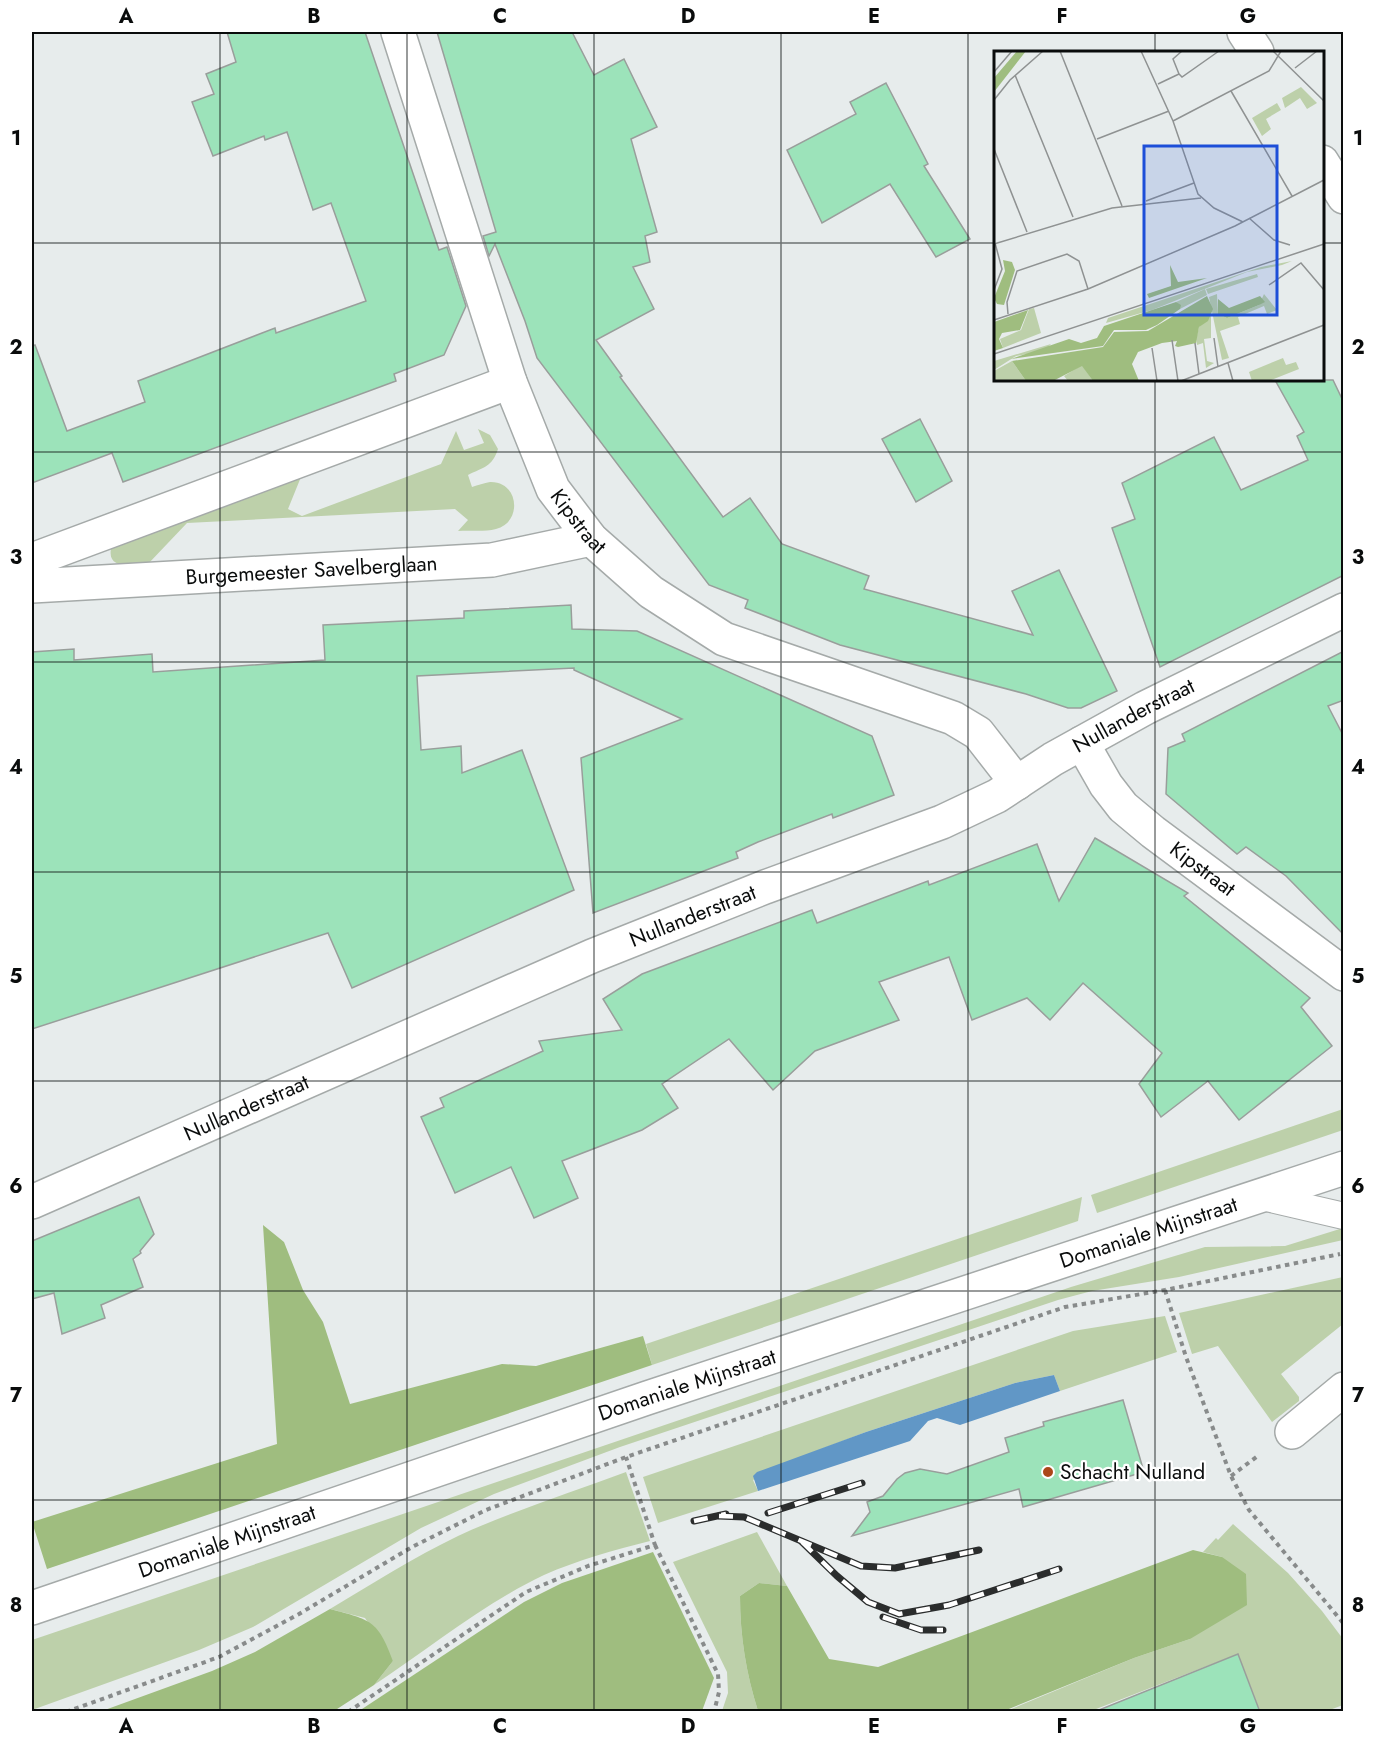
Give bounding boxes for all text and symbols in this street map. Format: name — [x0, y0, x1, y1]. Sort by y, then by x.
text: A — [118, 2, 134, 31]
text: B — [307, 2, 321, 31]
text: C — [493, 2, 507, 31]
text: D — [681, 2, 695, 31]
text: E — [868, 2, 880, 31]
text: F — [1056, 2, 1068, 31]
text: G — [1240, 2, 1256, 31]
inset map — [994, 51, 1324, 381]
text: 1 — [11, 124, 21, 153]
text: 1 — [1353, 124, 1363, 153]
text: 2 — [9, 333, 23, 362]
text: 2 — [1351, 333, 1365, 362]
street label: Kipstraat — [543, 483, 613, 561]
text: 3 — [10, 543, 22, 572]
text: 3 — [1352, 543, 1364, 572]
street label: Burgemeester Savelberglaan — [185, 548, 438, 592]
street label: Nullanderstraat — [1067, 671, 1200, 760]
text: 4 — [9, 753, 23, 782]
text: 4 — [1351, 753, 1365, 782]
street label: Kipstraat — [1163, 834, 1242, 903]
street label: Nullanderstraat — [625, 877, 760, 955]
text: 5 — [10, 962, 23, 991]
text: 5 — [1352, 962, 1365, 991]
street label: Nullanderstraat — [179, 1067, 314, 1149]
text: 6 — [9, 1172, 23, 1201]
text: 6 — [1351, 1172, 1365, 1201]
street label: Domaniale Mijnstraat — [1056, 1189, 1241, 1276]
street label: Domaniale Mijnstraat — [594, 1341, 780, 1429]
text: 7 — [10, 1381, 23, 1410]
text: 7 — [1352, 1381, 1365, 1410]
place label: Schacht Nulland — [1060, 1457, 1205, 1487]
marker: Schacht Nulland — [1041, 1465, 1055, 1479]
street label: Domaniale Mijnstraat — [134, 1497, 320, 1586]
text: 8 — [10, 1591, 22, 1620]
text: 8 — [1352, 1591, 1364, 1620]
text: A — [118, 1712, 134, 1741]
text: B — [307, 1712, 321, 1741]
text: C — [493, 1712, 507, 1741]
text: D — [681, 1712, 695, 1741]
text: E — [868, 1712, 880, 1741]
text: F — [1056, 1712, 1068, 1741]
text: G — [1240, 1712, 1256, 1741]

